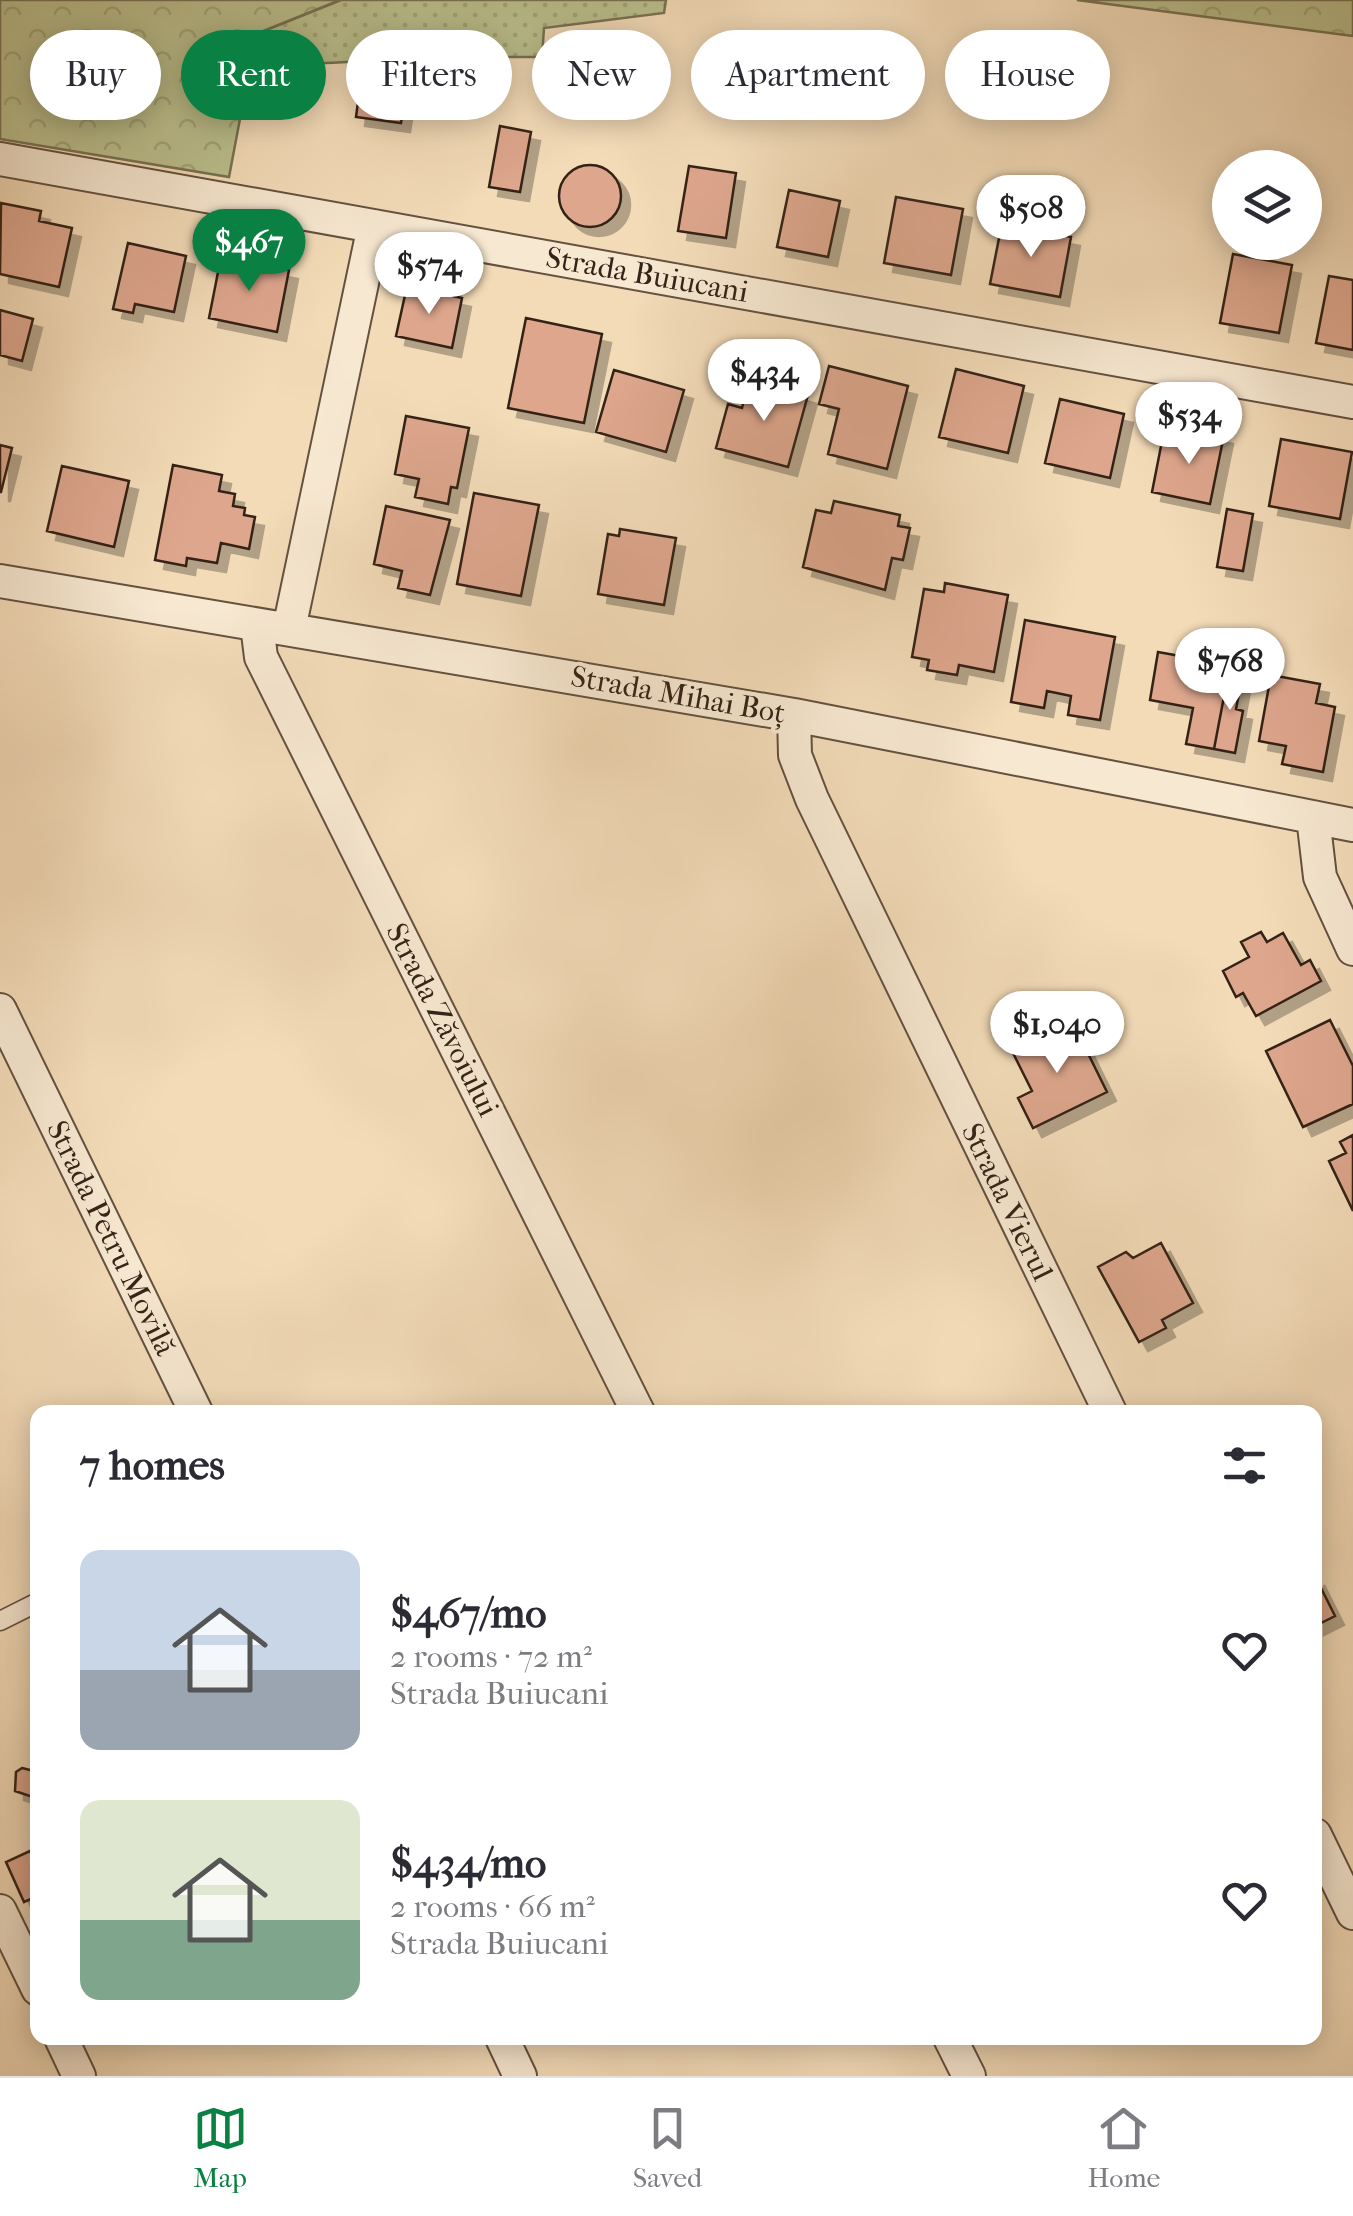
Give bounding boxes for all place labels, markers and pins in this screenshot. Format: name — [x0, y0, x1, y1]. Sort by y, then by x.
pin: $508 — [972, 175, 1090, 260]
pin: $467 — [190, 209, 308, 294]
pin: $574 — [370, 232, 488, 317]
pin: $434 — [705, 339, 823, 424]
pin: $534 — [1130, 382, 1248, 467]
pin: $768 — [1171, 628, 1289, 713]
pin: $1,040 — [976, 991, 1138, 1076]

